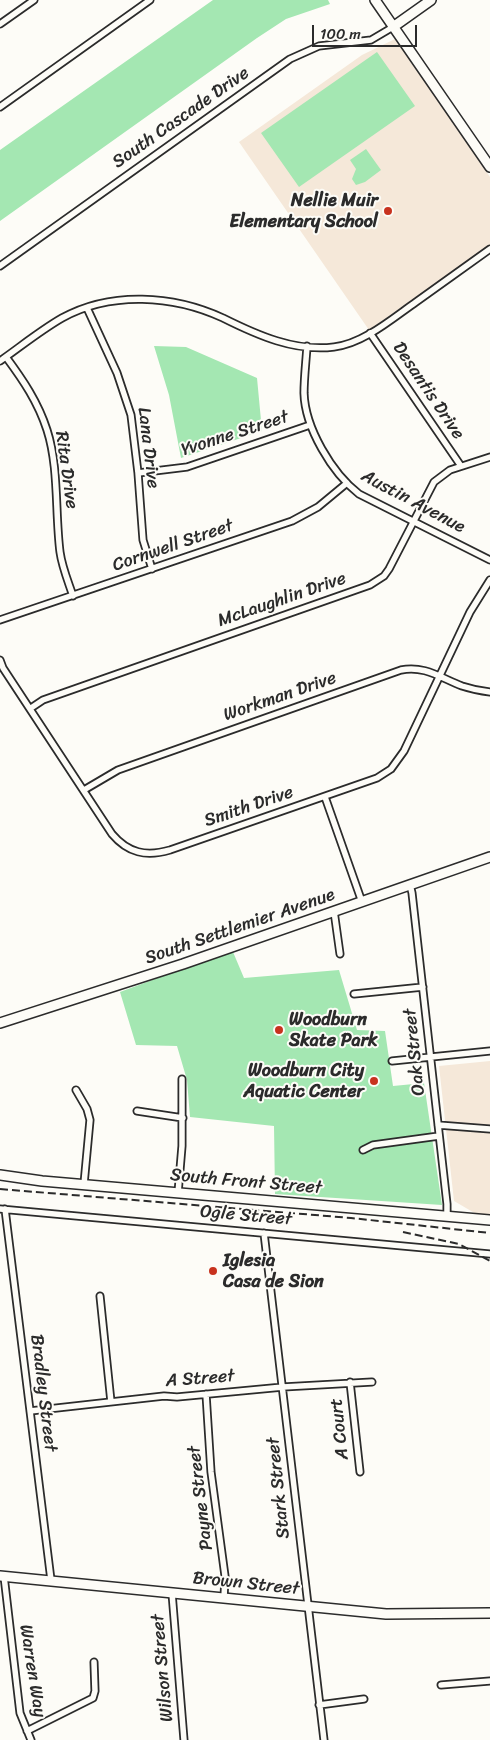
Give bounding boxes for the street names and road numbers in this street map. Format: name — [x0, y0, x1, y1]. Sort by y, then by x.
street label: South Cascade Drive — [108, 63, 254, 173]
street label: Desantis Drive — [387, 338, 469, 444]
street label: Lana Drive — [132, 406, 164, 490]
street label: Yvonne Street — [179, 407, 291, 461]
street label: Rita Drive — [50, 430, 82, 510]
street label: Austin Avenue — [357, 466, 469, 538]
street label: Cornwell Street — [110, 515, 236, 577]
street label: McLaughlin Drive — [215, 568, 349, 632]
street label: Workman Drive — [221, 668, 339, 726]
street label: Smith Drive — [202, 782, 296, 832]
street label: South Settlemier Avenue — [142, 884, 338, 970]
street label: Oak Street — [400, 1007, 430, 1097]
street label: South Front Street — [169, 1165, 323, 1199]
street label: Ogle Street — [199, 1201, 293, 1231]
street label: Bradley Street — [25, 1333, 61, 1453]
street label: A Street — [165, 1366, 235, 1392]
street label: A Court — [326, 1397, 354, 1461]
street label: Stark Street — [263, 1436, 295, 1540]
street label: Payne Street — [184, 1444, 218, 1552]
street label: Brown Street — [192, 1568, 300, 1600]
street label: Wilson Street — [148, 1613, 178, 1723]
street label: Warren Way — [14, 1623, 50, 1719]

